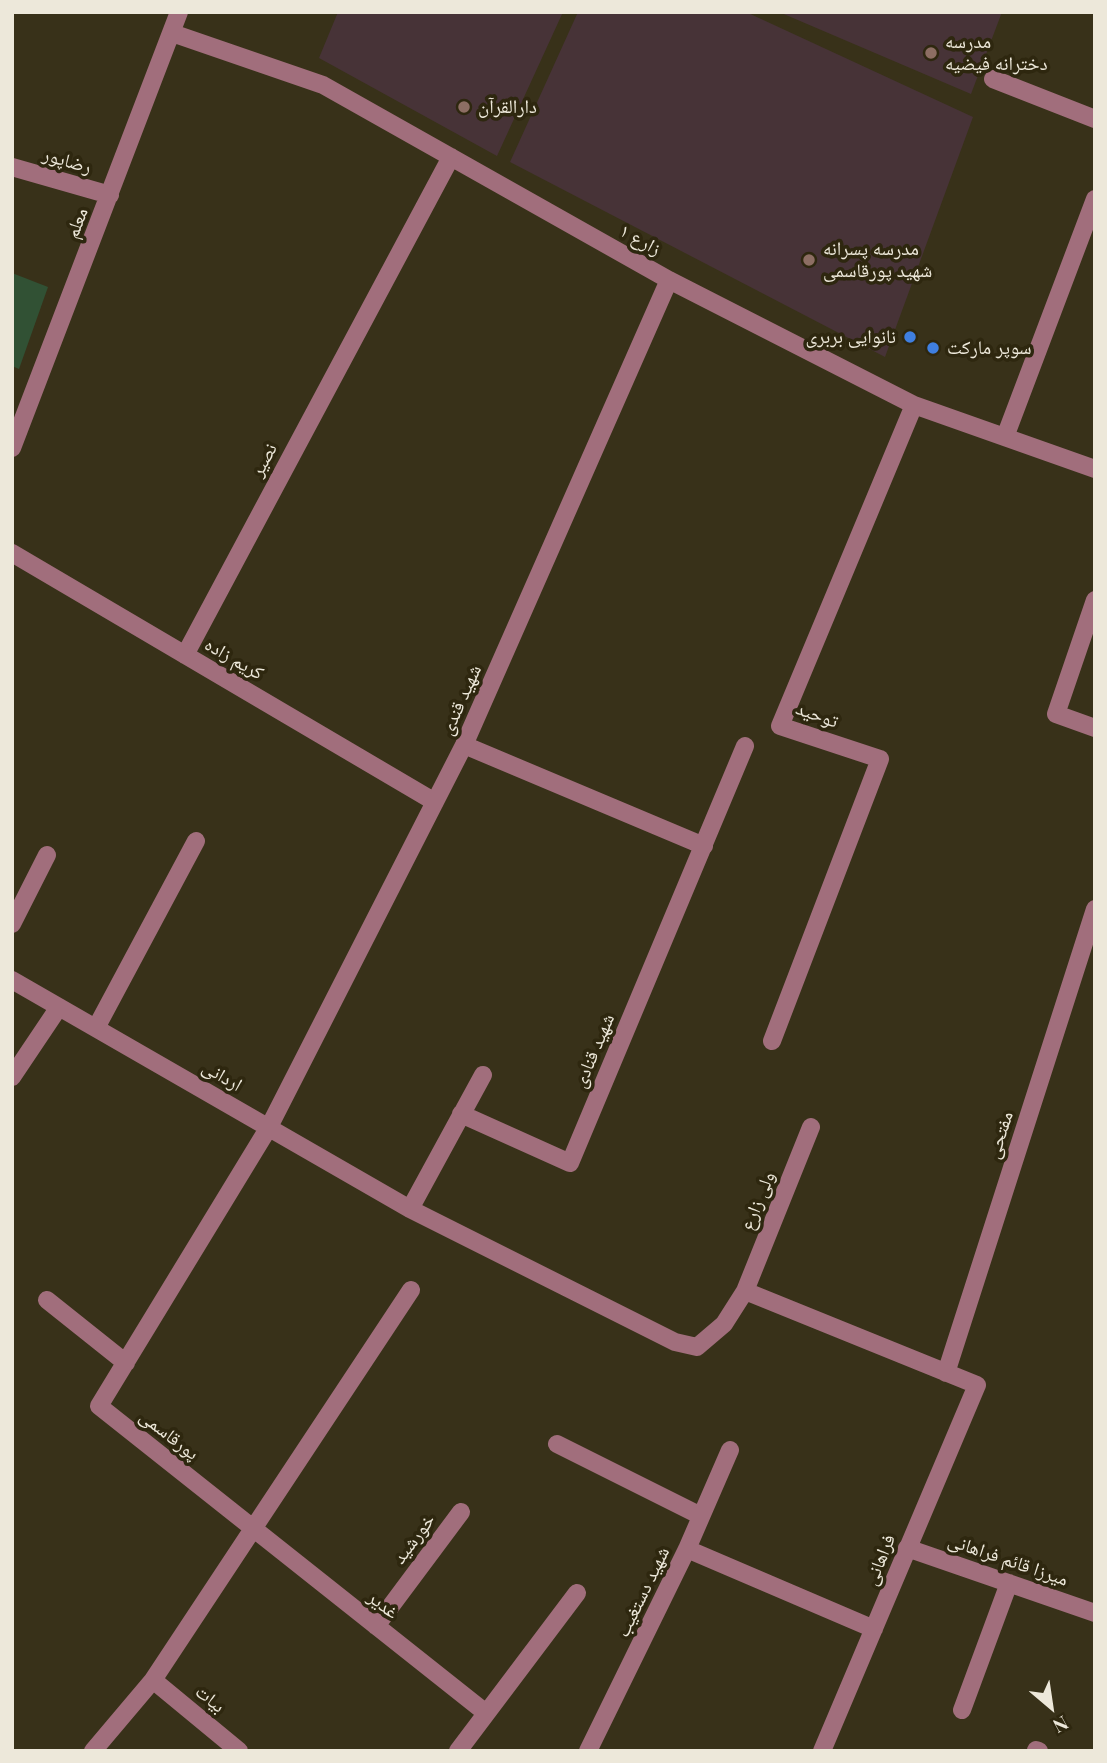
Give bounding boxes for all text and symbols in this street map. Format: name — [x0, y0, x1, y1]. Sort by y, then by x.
place label: مدرسه دخترانه فیضیه — [945, 31, 1048, 75]
marker: مدرسه دخترانه فیضیه — [923, 45, 939, 61]
place label: دارالقرآن — [478, 96, 537, 118]
marker: دارالقرآن — [456, 99, 472, 115]
street label: رضاپور — [40, 143, 94, 179]
street label: معلم — [61, 204, 93, 242]
street label: زارع ۱ — [615, 219, 665, 261]
place label: مدرسه پسرانه شهید پورقاسمی — [823, 238, 932, 282]
marker: مدرسه پسرانه شهید پورقاسمی — [801, 252, 817, 268]
place label: نانوایی بربری — [805, 326, 896, 348]
marker: نانوایی بربری — [902, 329, 918, 345]
place label: سوپر مارکت — [947, 337, 1032, 359]
marker: سوپر مارکت — [925, 340, 941, 356]
street label: نصیر — [246, 439, 282, 481]
street label: کریم زاده — [200, 633, 268, 685]
street label: شهید قندی — [435, 661, 487, 739]
street label: توحید — [793, 697, 841, 733]
street label: شهید قنادی — [568, 1011, 620, 1091]
street label: اردانی — [198, 1055, 246, 1097]
street label: مفتحی — [982, 1108, 1018, 1162]
street label: ولی زارع — [736, 1168, 780, 1234]
street label: پورقاسمی — [135, 1405, 203, 1465]
street label: خورشید — [388, 1510, 440, 1568]
street label: میرزا قائم فراهانی — [945, 1529, 1071, 1591]
street label: فراهانی — [860, 1531, 900, 1589]
street label: شهید دستغیب — [611, 1543, 675, 1641]
street label: غدیر — [363, 1586, 403, 1624]
north arrow — [1016, 1672, 1086, 1742]
street label: بیات — [191, 1680, 229, 1718]
text: N — [1049, 1711, 1073, 1740]

